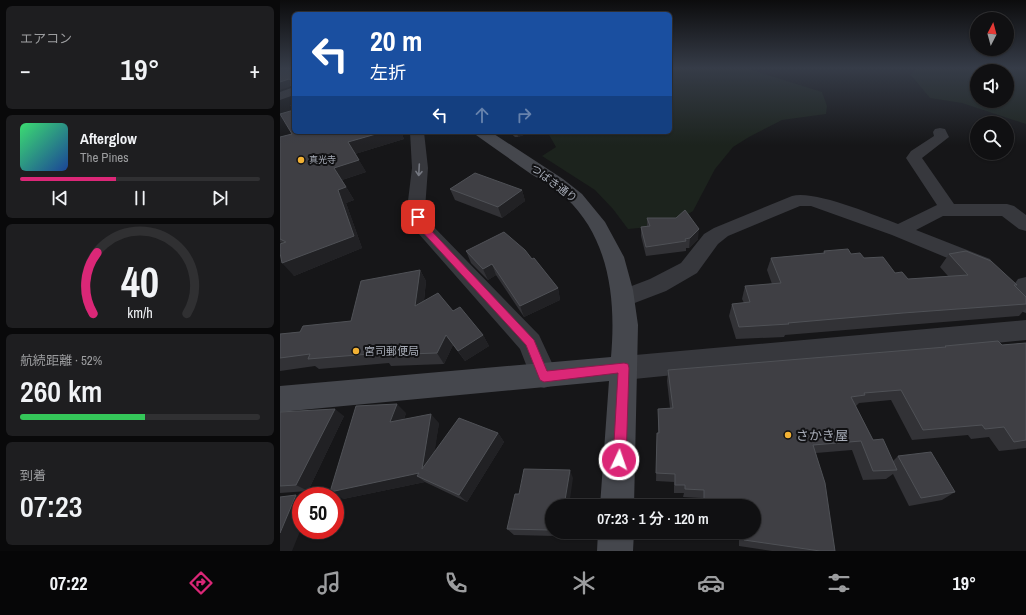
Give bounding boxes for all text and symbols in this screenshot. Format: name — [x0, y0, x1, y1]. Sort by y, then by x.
north arrow — [970, 12, 1014, 56]
map controls — [970, 12, 1014, 160]
text: 20 m — [370, 22, 422, 60]
icon: left — [304, 28, 356, 80]
text: エアコン — [20, 30, 72, 47]
text: 19° — [120, 49, 160, 89]
text: − — [20, 55, 31, 85]
text: + — [249, 55, 260, 85]
text: 左折 — [370, 60, 406, 85]
button: sound — [970, 64, 1014, 108]
icon: left — [429, 104, 451, 126]
icon: ahead — [471, 104, 493, 126]
icon: right — [513, 104, 535, 126]
button: search — [970, 116, 1014, 160]
text: Afterglow — [80, 128, 137, 149]
text: The Pines — [80, 149, 129, 166]
place label: 真光寺 — [309, 154, 336, 166]
marker: 真光寺 — [296, 155, 306, 165]
street label: つばき通り — [528, 161, 580, 205]
one-way arrow — [416, 163, 423, 176]
icon: previous — [49, 187, 71, 209]
icon: pause — [129, 187, 151, 209]
icon: next — [209, 187, 231, 209]
pin — [401, 200, 435, 234]
icon: arrive — [407, 206, 429, 228]
text: 40 — [121, 253, 159, 309]
text: km/h — [127, 302, 153, 321]
place label: 宮司郵便局 — [364, 344, 419, 358]
marker: 宮司郵便局 — [351, 346, 361, 356]
text: 航続距離 · 52% — [20, 352, 102, 369]
text: 260 km — [20, 371, 102, 411]
place label: さかき屋 — [796, 427, 848, 444]
marker: さかき屋 — [783, 430, 793, 440]
position arrow — [598, 439, 640, 481]
text: 到着 — [20, 467, 46, 484]
text: 07:23 — [20, 486, 82, 526]
speed limit sign: 50 — [292, 487, 344, 539]
text: 07:23 · 1 分 · 120 m — [597, 508, 709, 529]
icon: directions — [187, 569, 215, 597]
icon: music — [315, 569, 343, 597]
icon: phone — [442, 569, 470, 597]
icon: climate — [570, 569, 598, 597]
icon: car — [697, 569, 725, 597]
icon: filters — [825, 569, 853, 597]
text: 07:22 — [50, 571, 88, 596]
text: 19° — [953, 571, 976, 596]

